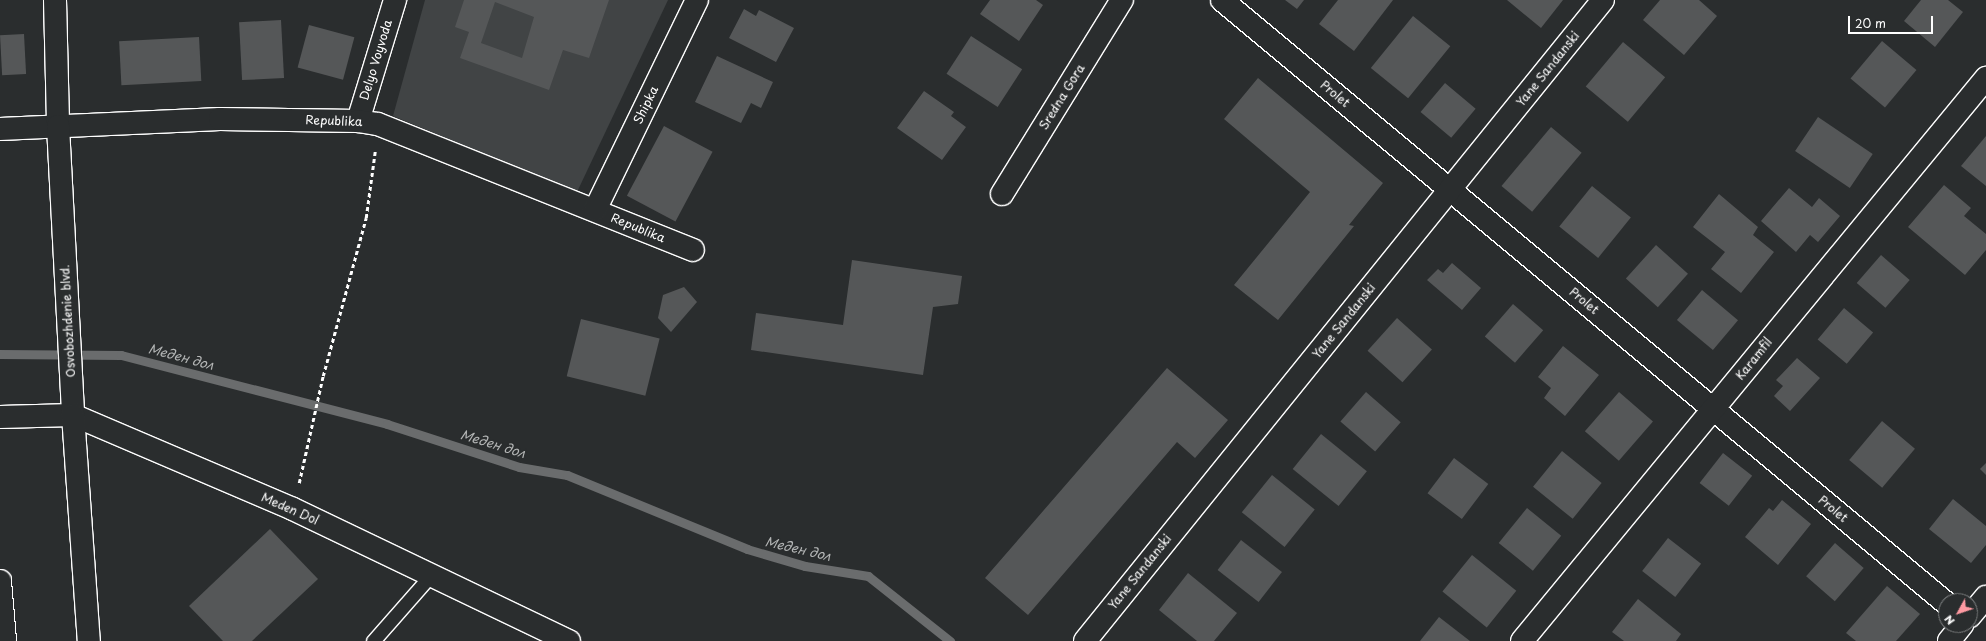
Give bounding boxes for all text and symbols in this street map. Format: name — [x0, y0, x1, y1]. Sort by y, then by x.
scale bar — [1850, 8, 1935, 34]
text: 20 m — [1855, 14, 1886, 32]
street label: Delyo Voyvoda — [357, 18, 395, 102]
street label: Yane Sandanski — [1514, 29, 1582, 109]
street label: Sredna Gora — [1036, 62, 1088, 132]
street label: Prolet — [1317, 78, 1353, 110]
street label: Shipka — [631, 84, 661, 126]
street label: Republika — [305, 113, 363, 129]
street label: Republika — [609, 211, 667, 245]
street label: Osvobozhdenie blvd. — [58, 264, 78, 378]
street label: Yane Sandanski — [1310, 281, 1378, 361]
street label: Prolet — [1566, 285, 1602, 317]
street label: Karamfil — [1733, 335, 1775, 383]
water label: Меден дол — [146, 341, 216, 373]
water label: Меден дол — [458, 427, 528, 461]
street label: Meden Dol — [259, 490, 321, 528]
street label: Prolet — [1815, 493, 1851, 525]
street label: Yane Sandanski — [1106, 532, 1174, 612]
water label: Меден дол — [763, 534, 833, 564]
north arrow — [1938, 593, 1978, 633]
text: N — [1940, 612, 1959, 629]

